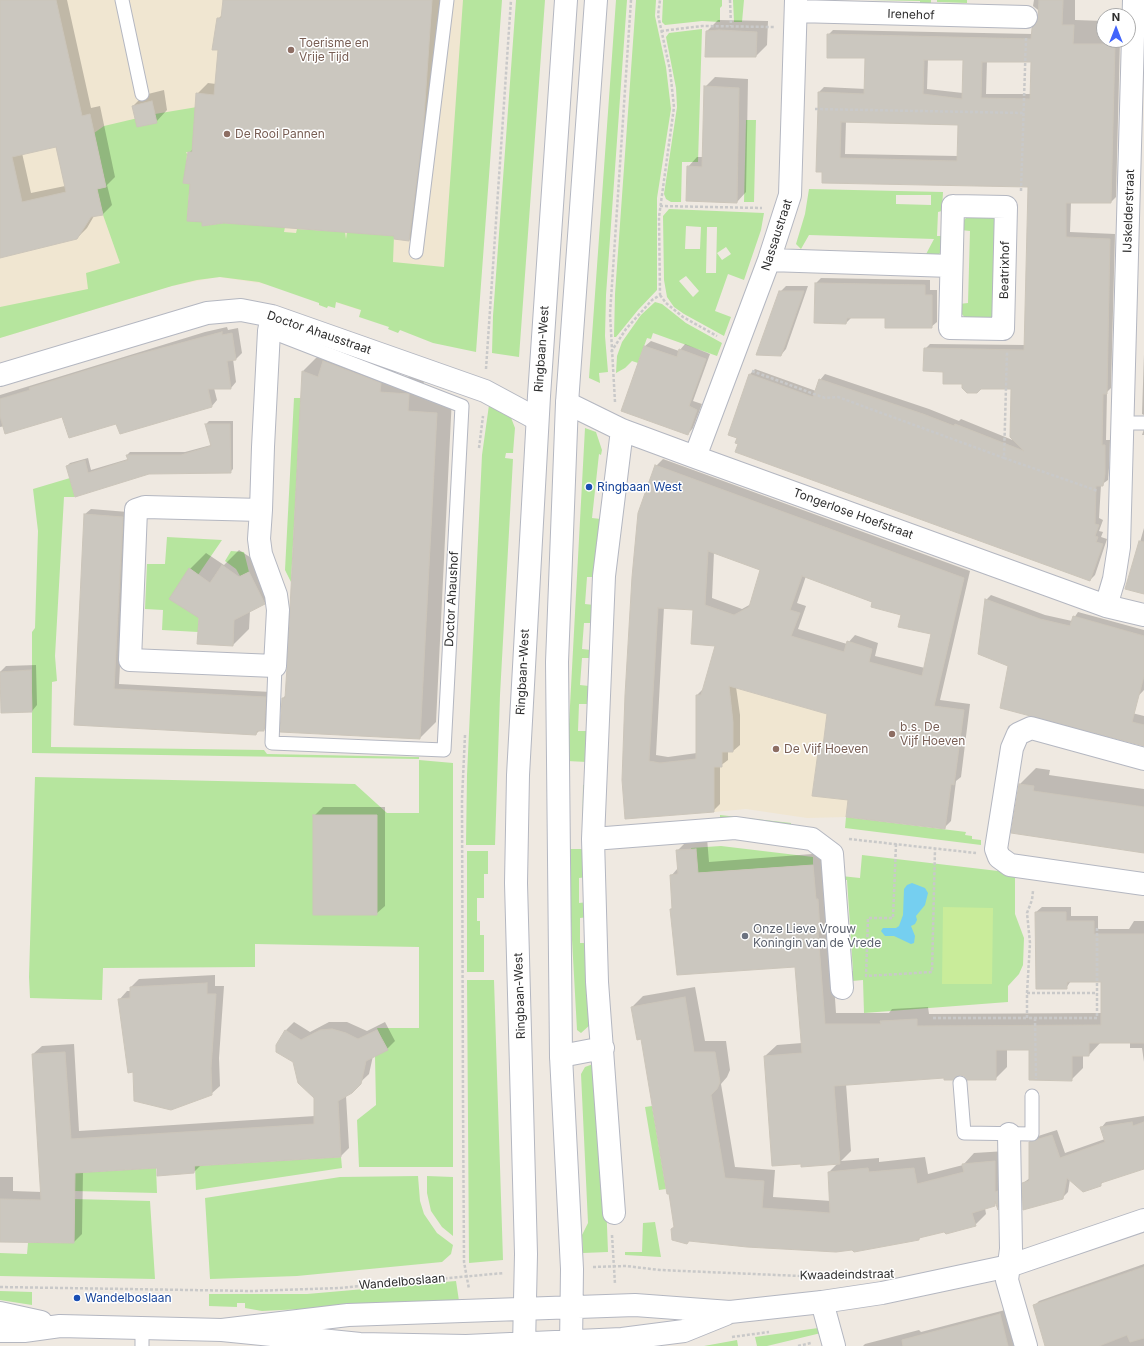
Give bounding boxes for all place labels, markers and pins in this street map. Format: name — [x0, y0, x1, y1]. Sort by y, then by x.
place label: Toerisme en Vrije Tijd — [299, 36, 369, 64]
marker: Toerisme en Vrije Tijd — [286, 45, 296, 55]
place label: De Rooi Pannen — [235, 127, 325, 141]
marker: De Rooi Pannen — [222, 129, 232, 139]
place label: Ringbaan West — [597, 480, 682, 494]
marker: Ringbaan West — [584, 482, 594, 492]
place label: b.s. De Vijf Hoeven — [900, 720, 965, 748]
marker: b.s. De Vijf Hoeven — [887, 729, 897, 739]
place label: De Vijf Hoeven — [784, 742, 868, 756]
marker: De Vijf Hoeven — [771, 744, 781, 754]
place label: Onze Lieve Vrouw Koningin van de Vrede — [753, 922, 881, 950]
marker: Onze Lieve Vrouw Koningin van de Vrede — [740, 931, 750, 941]
place label: Wandelboslaan — [85, 1291, 172, 1305]
marker: Wandelboslaan — [72, 1293, 82, 1303]

